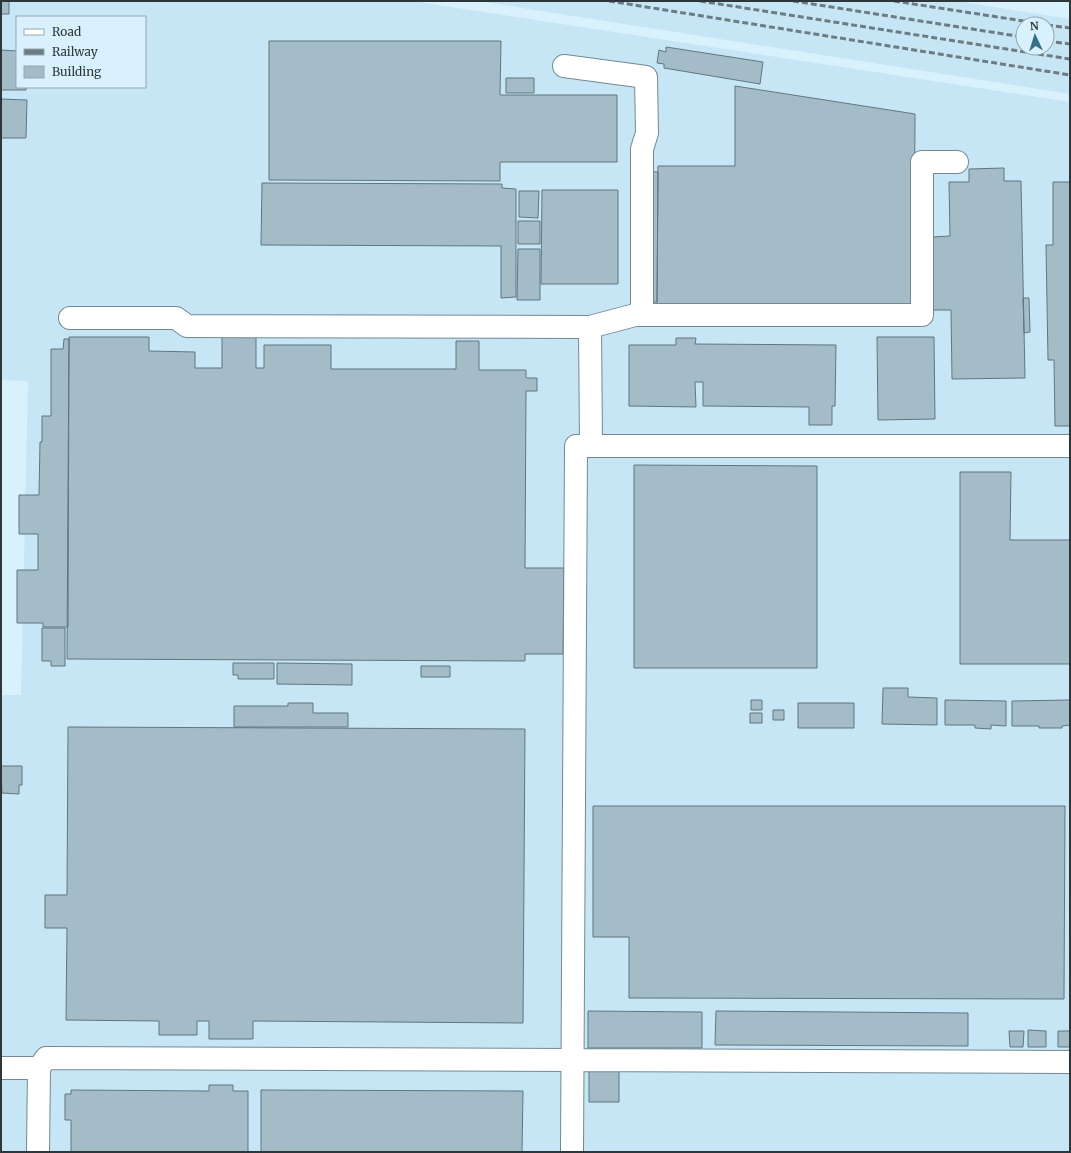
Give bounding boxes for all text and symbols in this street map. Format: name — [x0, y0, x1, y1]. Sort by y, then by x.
legend — [16, 16, 146, 88]
north arrow — [1015, 16, 1055, 56]
text: N — [1029, 19, 1039, 33]
text: Road — [52, 24, 81, 39]
text: Railway — [52, 44, 98, 59]
text: Building — [52, 64, 102, 79]

